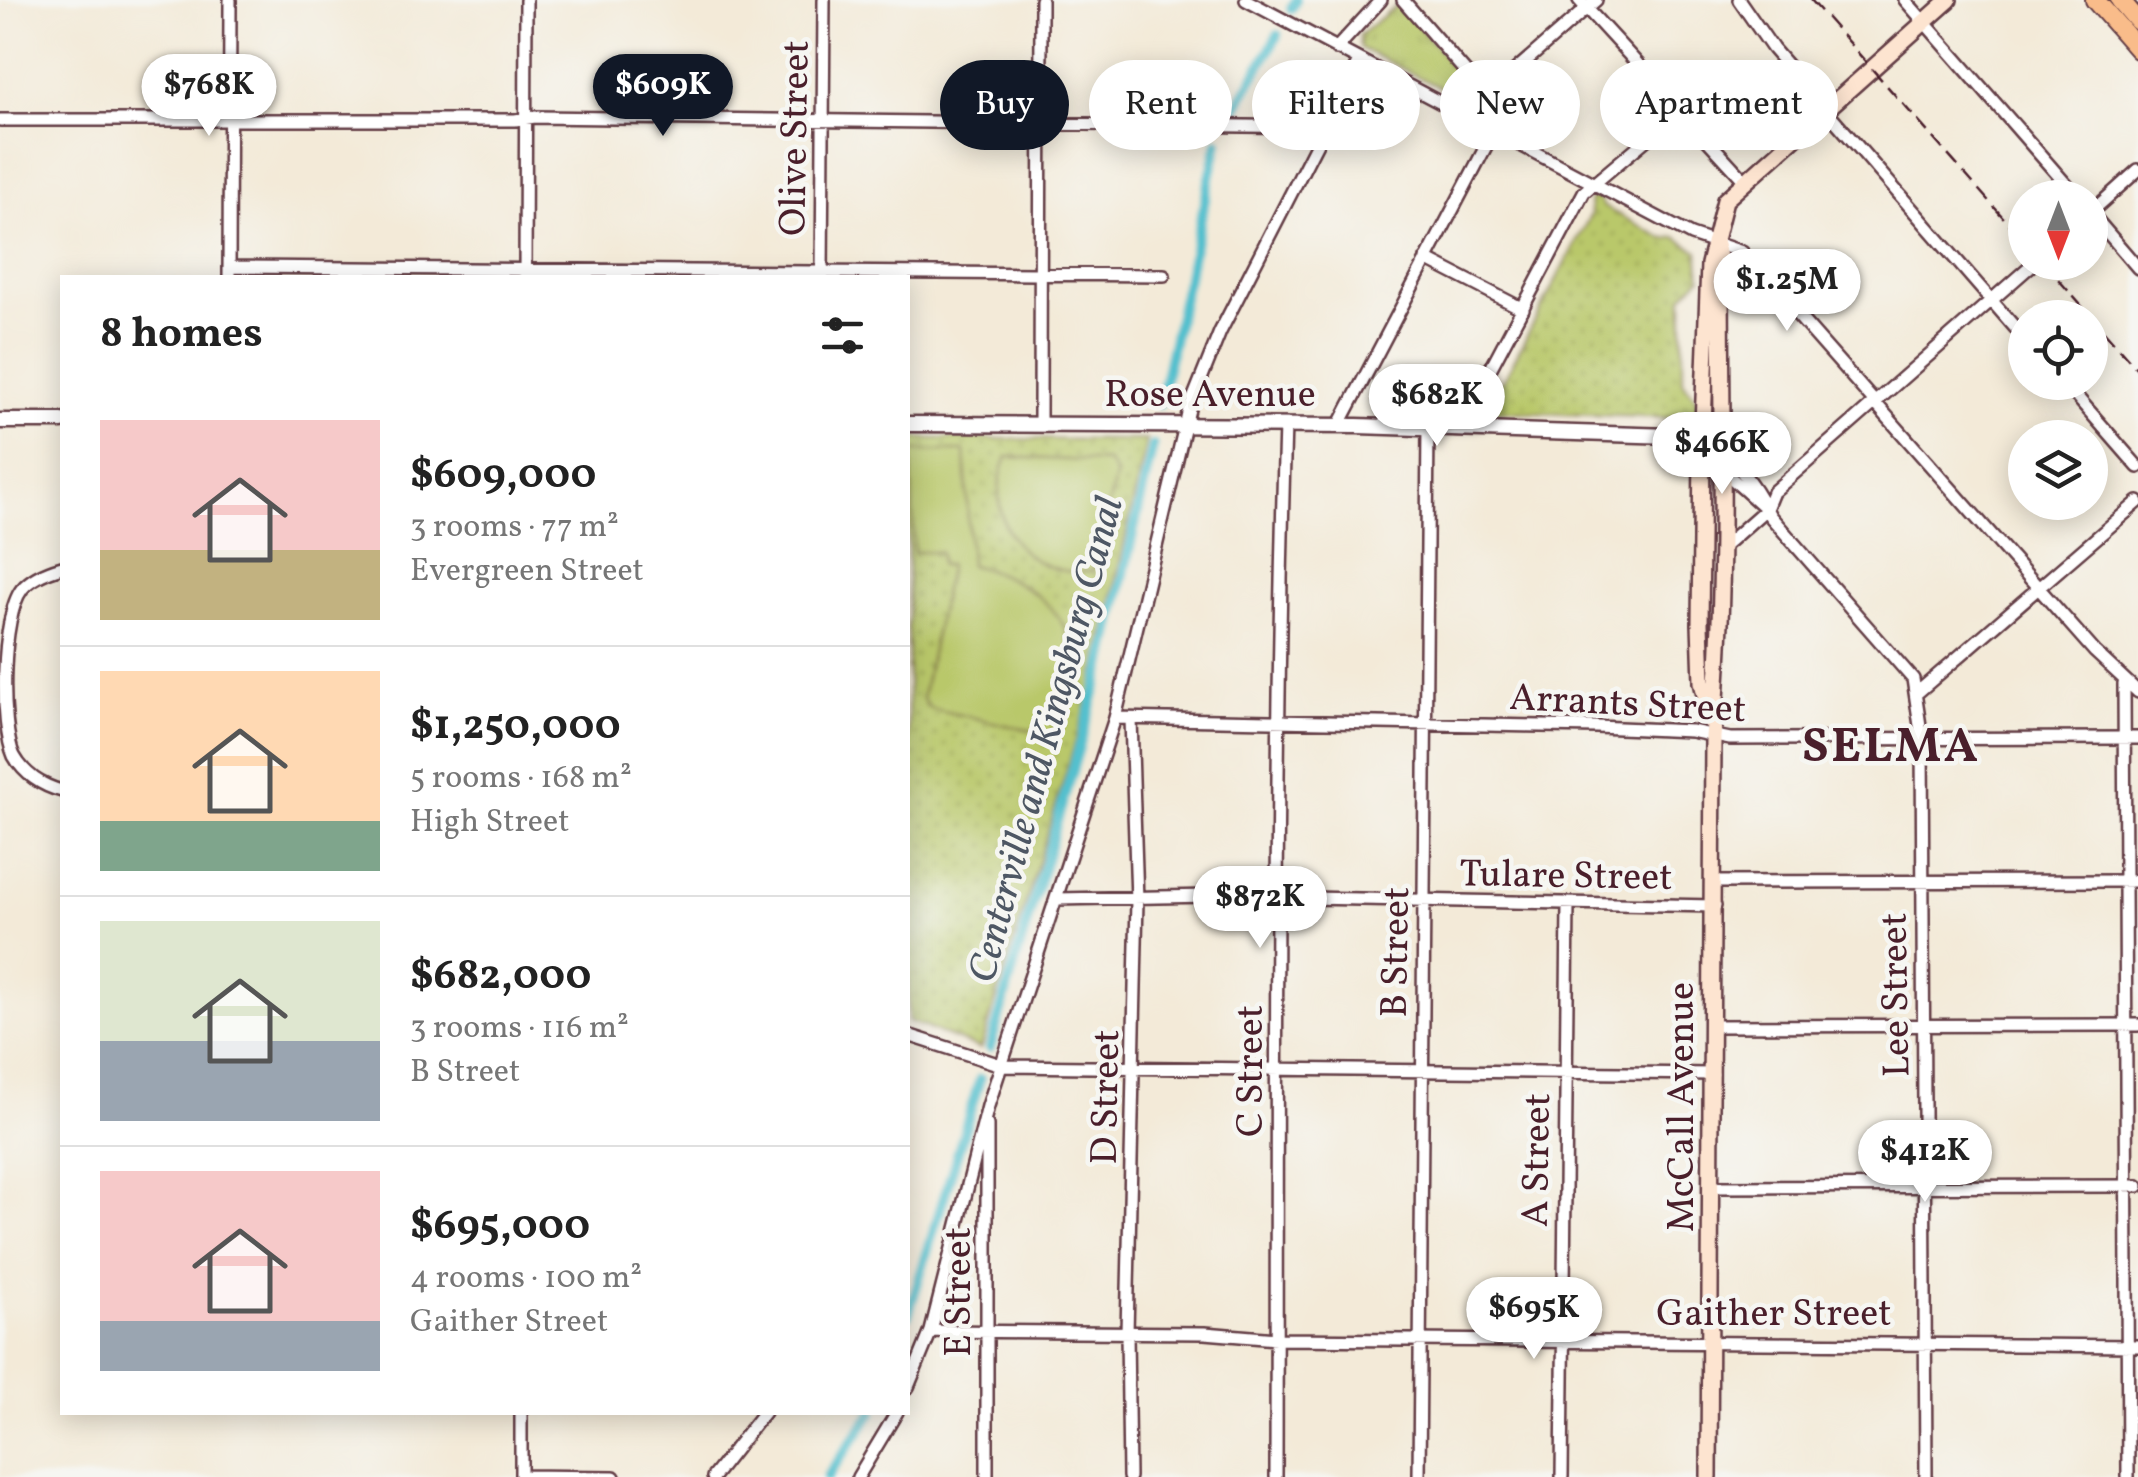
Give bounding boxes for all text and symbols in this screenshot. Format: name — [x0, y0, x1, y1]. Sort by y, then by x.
street label: Olive Street — [768, 40, 825, 236]
pin: $768K — [139, 54, 279, 139]
pin: $609K — [593, 54, 733, 139]
chip: Buy — [940, 60, 1069, 150]
chip: Rent — [1089, 60, 1232, 150]
chip: Filters — [1252, 60, 1420, 150]
chip: New — [1440, 60, 1580, 150]
chip: Apartment — [1600, 60, 1838, 150]
text: $768K — [164, 64, 255, 108]
text: $609K — [615, 64, 711, 108]
north arrow — [2008, 180, 2108, 280]
map controls — [2008, 180, 2108, 520]
pin: $1.25M — [1706, 249, 1868, 334]
text: $1.25M — [1736, 259, 1838, 303]
button: locate — [2008, 300, 2108, 400]
text: 8 homes — [100, 306, 263, 365]
icon: filters — [815, 308, 870, 363]
pin: $682K — [1367, 364, 1507, 449]
street label: Rose Avenue — [1104, 370, 1316, 423]
text: $682K — [1391, 374, 1483, 418]
pin: $466K — [1652, 412, 1792, 497]
button: layers — [2008, 420, 2108, 520]
text: $466K — [1674, 422, 1770, 466]
text: $609,000 — [410, 447, 596, 506]
icon: home — [180, 460, 300, 580]
water label: Centerville and Kingsburg Canal — [956, 491, 1140, 989]
text: 3 rooms · 77 m² — [410, 506, 619, 550]
text: Evergreen Street — [410, 550, 644, 594]
street label: Arrants Street — [1508, 673, 1748, 738]
text: $1,250,000 — [410, 698, 621, 757]
icon: home — [180, 711, 300, 831]
district label: SELMA — [1802, 715, 1980, 782]
text: 5 rooms · 168 m² — [410, 757, 632, 801]
text: High Street — [410, 801, 569, 845]
street label: Tulare Street — [1459, 849, 1673, 906]
pin: $872K — [1190, 866, 1330, 951]
text: $872K — [1215, 876, 1305, 920]
street label: B Street — [1370, 886, 1425, 1018]
street label: Lee Street — [1870, 912, 1925, 1078]
text: $682,000 — [410, 948, 591, 1007]
icon: home — [180, 961, 300, 1081]
street label: McCall Avenue — [1657, 982, 1710, 1232]
street label: C Street — [1226, 1005, 1279, 1137]
text: 3 rooms · 116 m² — [410, 1007, 629, 1051]
street label: D Street — [1080, 1029, 1135, 1165]
text: B Street — [410, 1051, 520, 1095]
street label: A Street — [1511, 1093, 1566, 1227]
pin: $412K — [1855, 1120, 1995, 1205]
text: $412K — [1880, 1130, 1970, 1174]
text: $695,000 — [410, 1198, 590, 1257]
icon: home — [180, 1211, 300, 1331]
street label: E Street — [934, 1227, 987, 1357]
text: 4 rooms · 100 m² — [410, 1257, 642, 1301]
pin: $695K — [1464, 1277, 1604, 1362]
text: $695K — [1488, 1287, 1580, 1331]
street label: Gaither Street — [1656, 1289, 1892, 1342]
text: Gaither Street — [410, 1301, 608, 1345]

